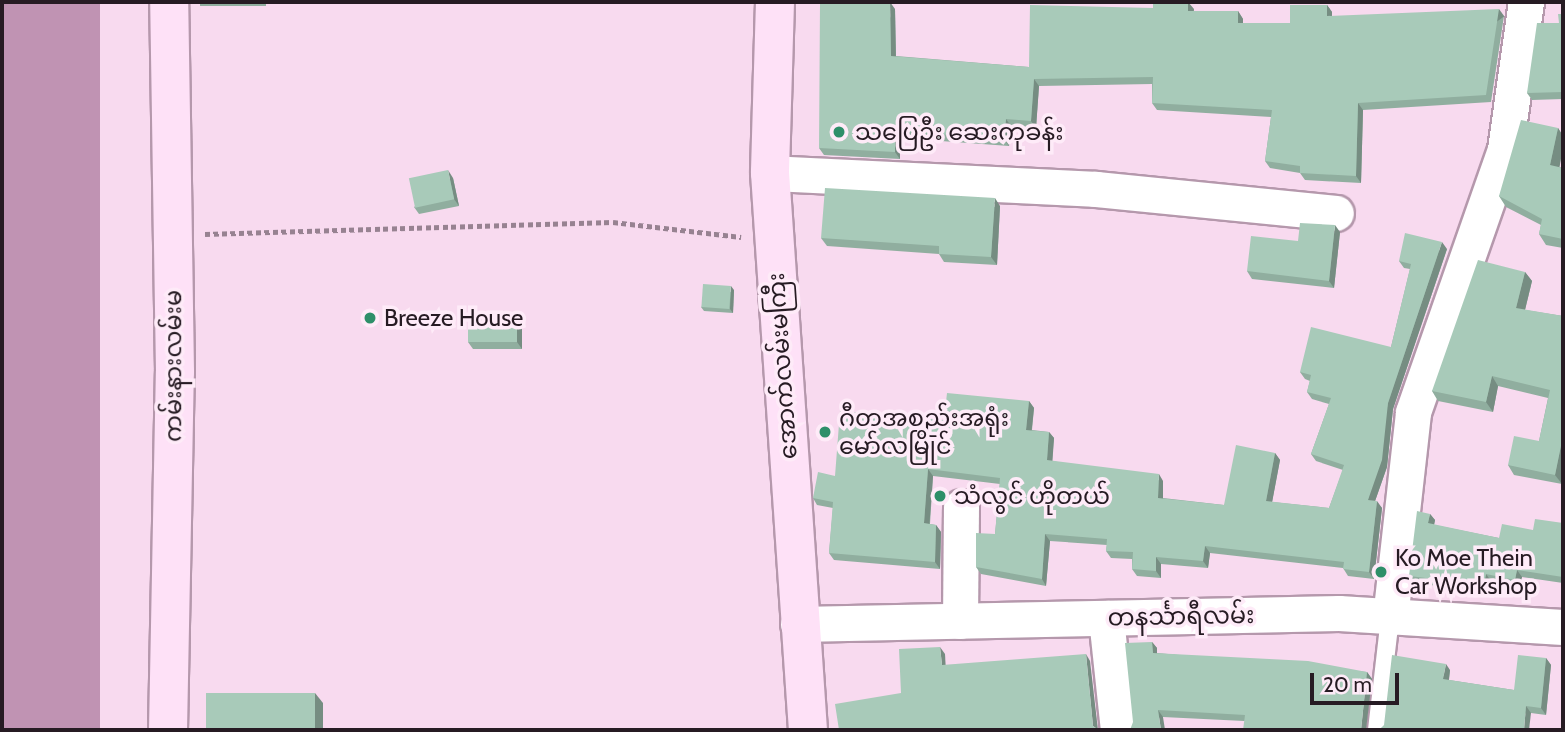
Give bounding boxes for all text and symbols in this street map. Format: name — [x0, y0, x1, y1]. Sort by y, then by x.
place label: သပြေဦး ဆေးကုခန်း — [855, 118, 1064, 146]
marker: သပြေဦး ဆေးကုခန်း — [829, 122, 849, 142]
street label: အောက်လမ်းမကြီး — [761, 272, 803, 460]
street label: ကမ်းနားလမ်းမ — [159, 290, 187, 442]
place label: Breeze House — [384, 304, 523, 332]
marker: Breeze House — [362, 310, 378, 326]
place label: ဂီတအစည်းအရုံး မော်လမြိုင် — [839, 404, 1009, 460]
marker: ဂီတအစည်းအရုံး မော်လမြိုင် — [817, 424, 833, 440]
place label: သံလွင် ဟိုတယ် — [954, 482, 1110, 510]
marker: သံလွင် ဟိုတယ် — [932, 488, 948, 504]
place label: Ko Moe Thein Car Workshop — [1395, 544, 1537, 600]
marker: Ko Moe Thein Car Workshop — [1373, 564, 1389, 580]
street label: တနင်္သာရီလမ်း — [1107, 600, 1255, 632]
scale bar — [1313, 658, 1402, 702]
text: 20 m — [1323, 672, 1372, 697]

